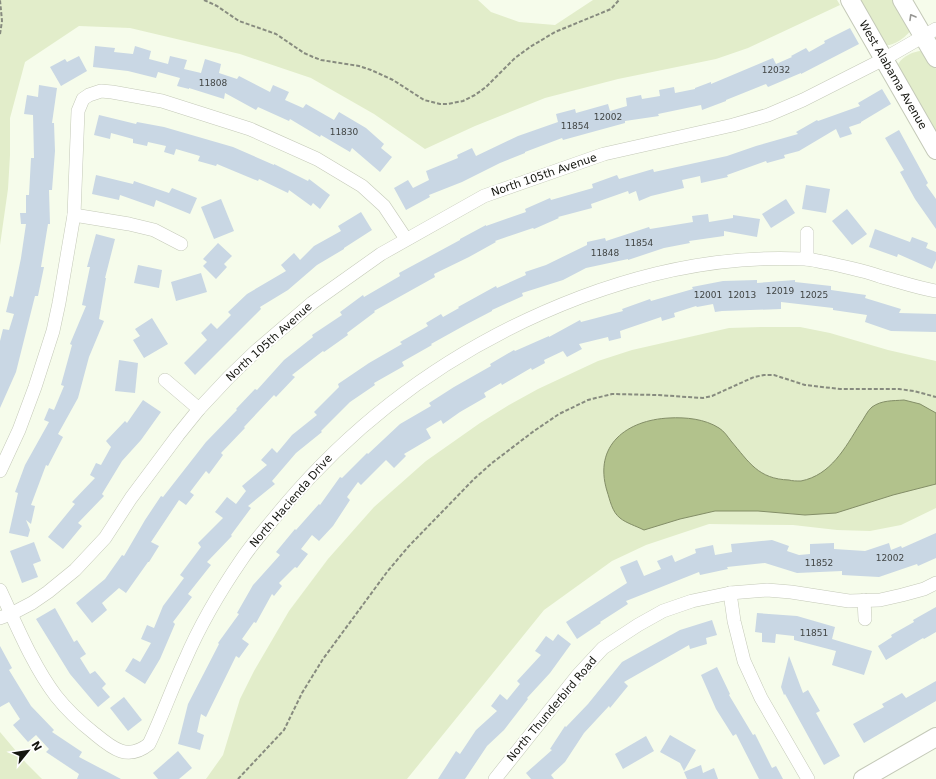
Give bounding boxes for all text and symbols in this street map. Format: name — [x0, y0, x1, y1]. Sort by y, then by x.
one-way arrow — [910, 14, 917, 21]
street label: West Alabama Avenue — [857, 18, 930, 132]
house number: 12032 — [762, 65, 790, 75]
house number: 11808 — [199, 78, 228, 88]
house number: 12002 — [594, 112, 622, 122]
house number: 11854 — [561, 121, 590, 131]
house number: 11830 — [330, 127, 359, 137]
street label: North 105th Avenue — [489, 151, 599, 199]
house number: 11854 — [625, 238, 654, 248]
house number: 11848 — [591, 248, 620, 258]
house number: 12019 — [766, 286, 795, 296]
house number: 12001 — [694, 290, 722, 300]
house number: 12013 — [728, 290, 756, 300]
house number: 12025 — [800, 290, 828, 300]
street label: North 105th Avenue — [223, 300, 315, 384]
street label: North Hacienda Drive — [247, 452, 335, 550]
house number: 12002 — [876, 553, 904, 563]
house number: 11852 — [805, 558, 833, 568]
house number: 11851 — [800, 628, 828, 638]
street label: North Thunderbird Road — [504, 654, 600, 764]
north arrow — [8, 731, 48, 771]
text: N — [28, 739, 44, 753]

